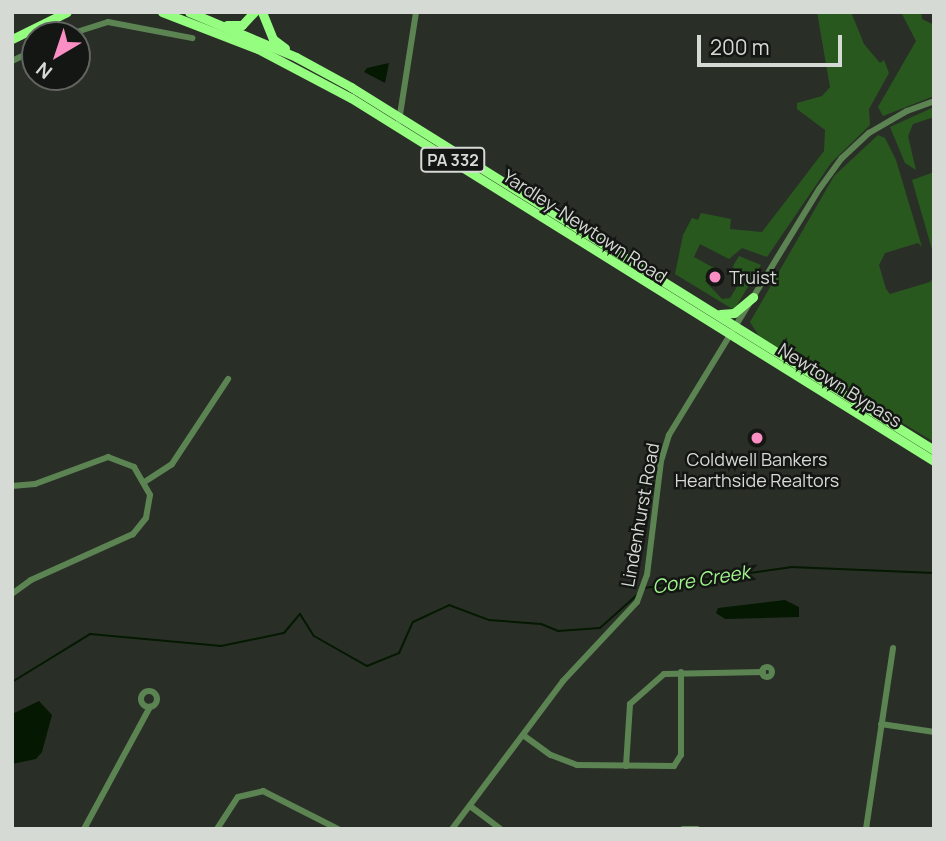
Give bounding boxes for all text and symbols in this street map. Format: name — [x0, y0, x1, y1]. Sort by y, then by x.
north arrow — [21, 21, 91, 91]
scale bar — [701, 21, 846, 65]
text: 200 m — [710, 33, 770, 61]
text: N — [31, 56, 58, 85]
road number: PA 332 — [420, 148, 486, 172]
street label: Yardley-Newtown Road — [499, 165, 671, 287]
place label: Truist — [729, 266, 777, 288]
marker: Truist — [707, 269, 723, 285]
street label: Newtown Bypass — [774, 338, 906, 432]
marker: Coldwell Bankers Hearthside Realtors — [749, 430, 765, 446]
street label: Lindenhurst Road — [617, 441, 663, 589]
place label: Coldwell Bankers Hearthside Realtors — [675, 449, 839, 491]
water label: Core Creek — [651, 561, 751, 599]

